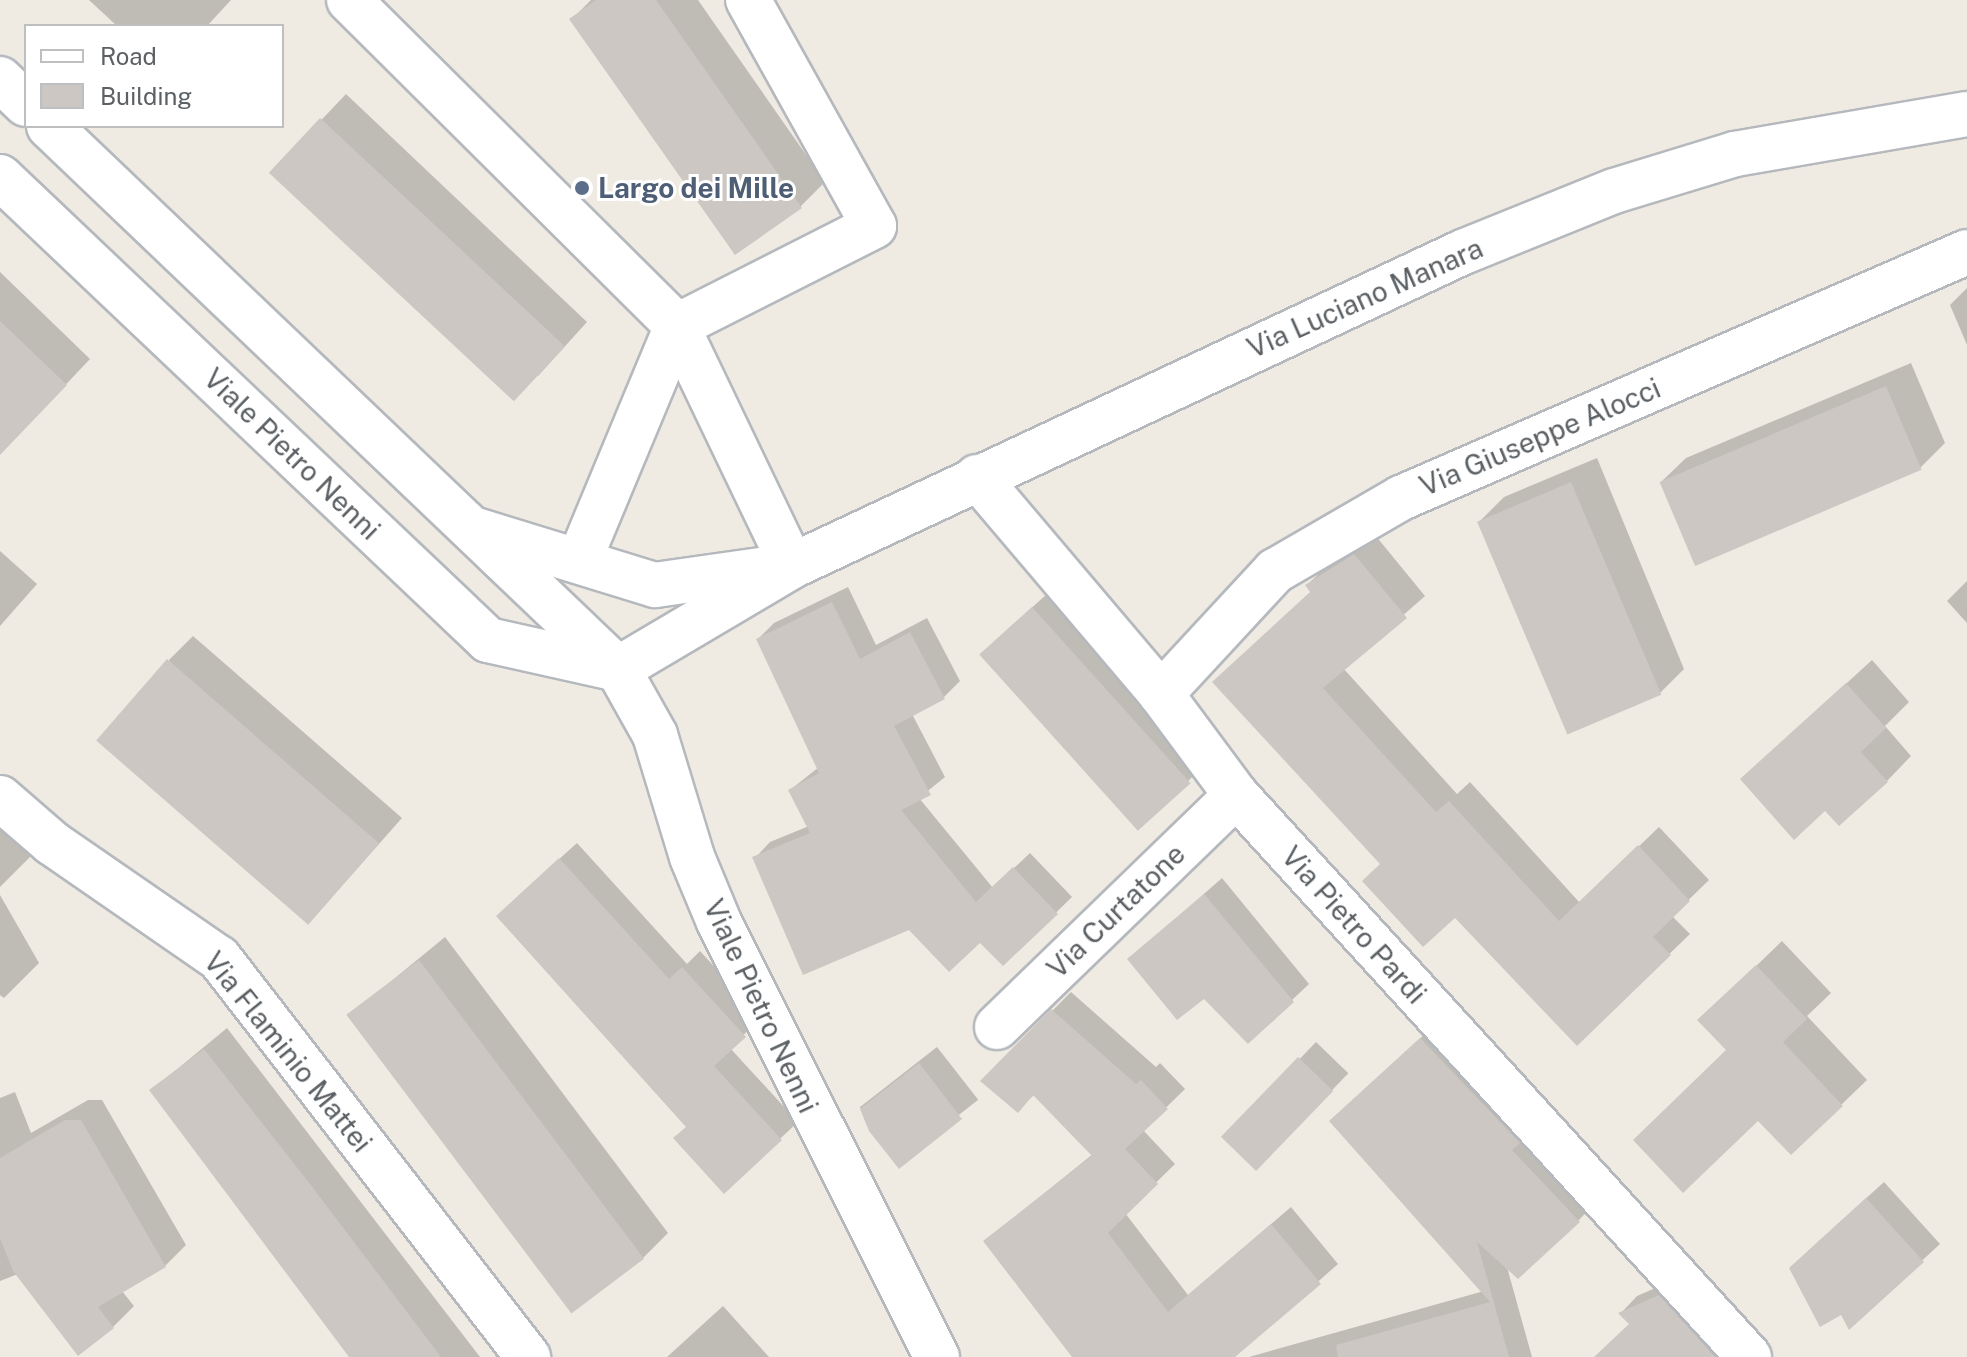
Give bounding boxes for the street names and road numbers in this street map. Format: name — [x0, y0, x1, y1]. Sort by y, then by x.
street label: Via Luciano Manara — [1242, 231, 1488, 365]
street label: Viale Pietro Nenni — [197, 361, 387, 547]
street label: Via Giuseppe Alocci — [1415, 371, 1665, 503]
street label: Via Curtatone — [1040, 837, 1192, 985]
street label: Via Pietro Pardi — [1275, 840, 1433, 1010]
street label: Viale Pietro Nenni — [697, 894, 825, 1118]
street label: Via Flaminio Mattei — [197, 945, 379, 1159]

